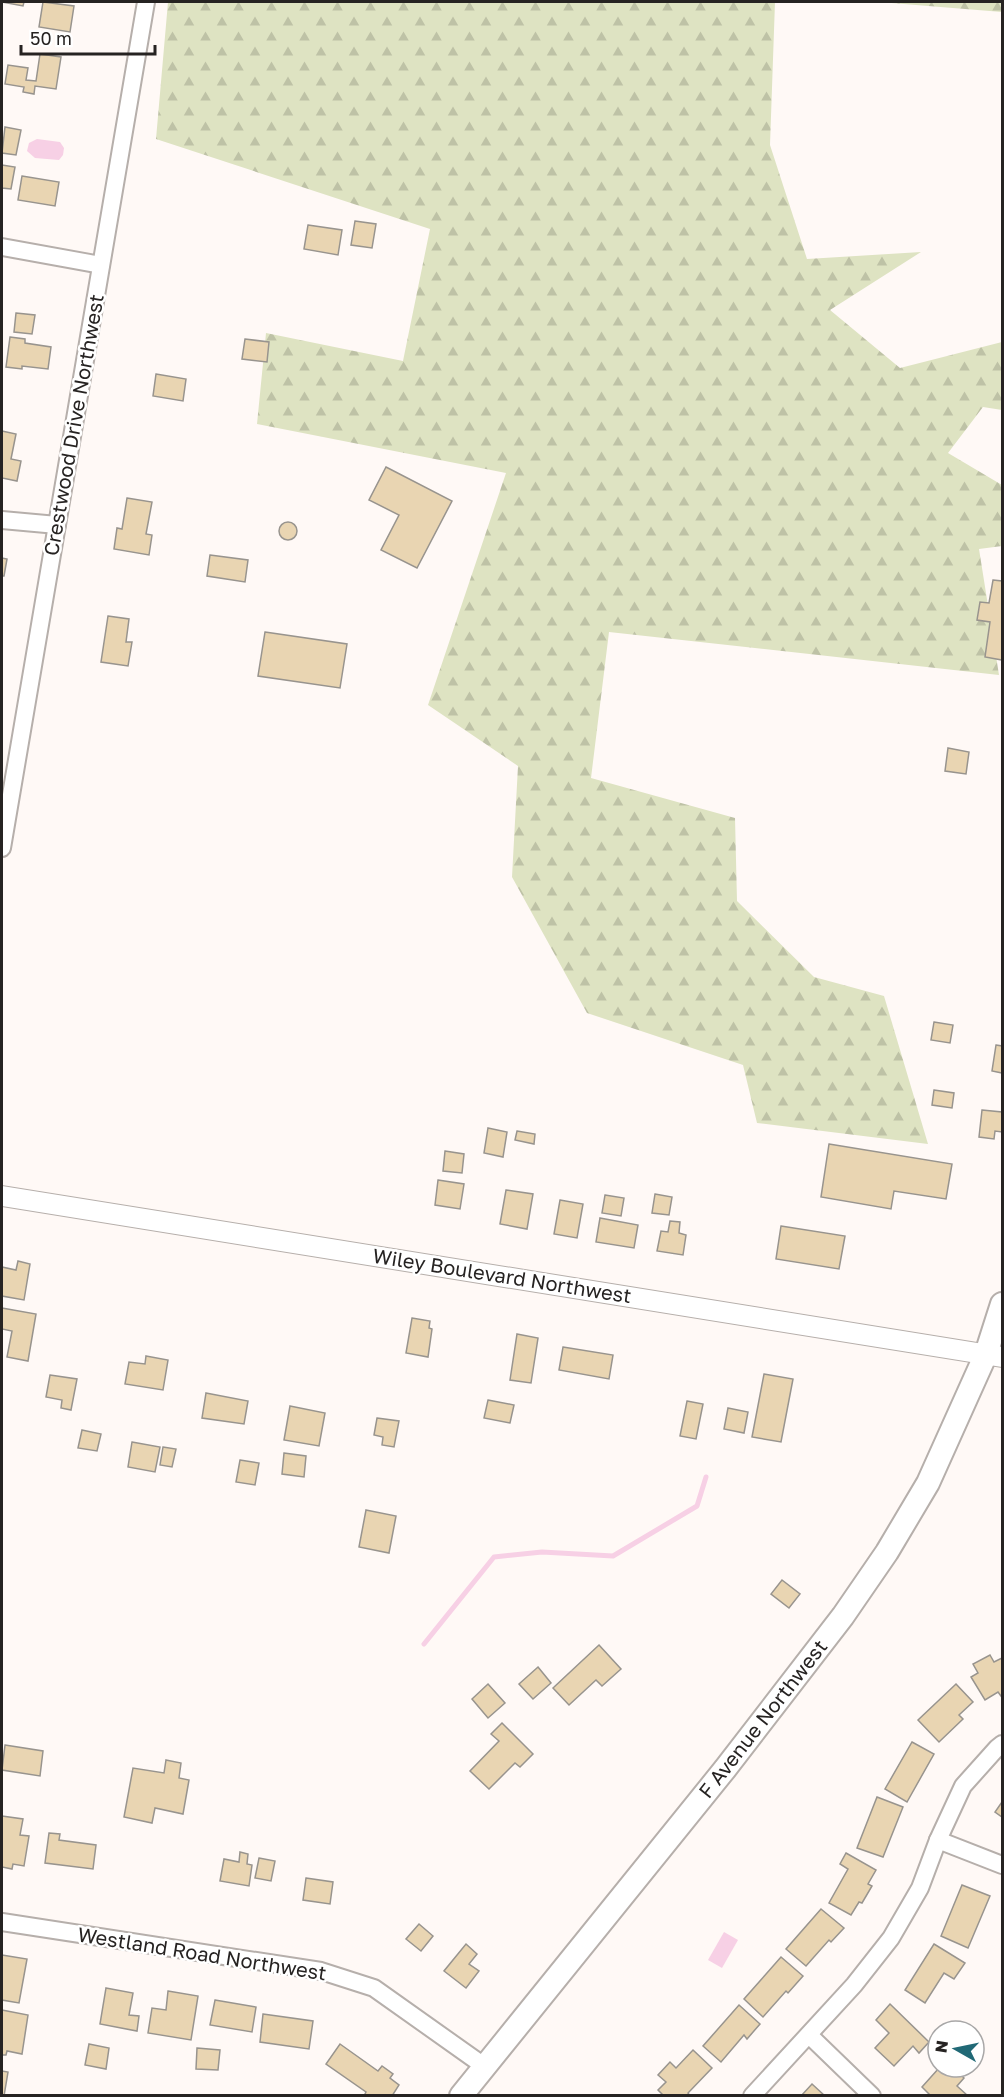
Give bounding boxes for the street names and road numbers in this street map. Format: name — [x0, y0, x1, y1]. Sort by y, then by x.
street label: Crestwood Drive Northwest — [38, 292, 108, 557]
street label: Wiley Boulevard Northwest — [371, 1243, 633, 1307]
street label: F Avenue Northwest — [693, 1634, 831, 1802]
street label: Westland Road Northwest — [76, 1921, 328, 1985]

